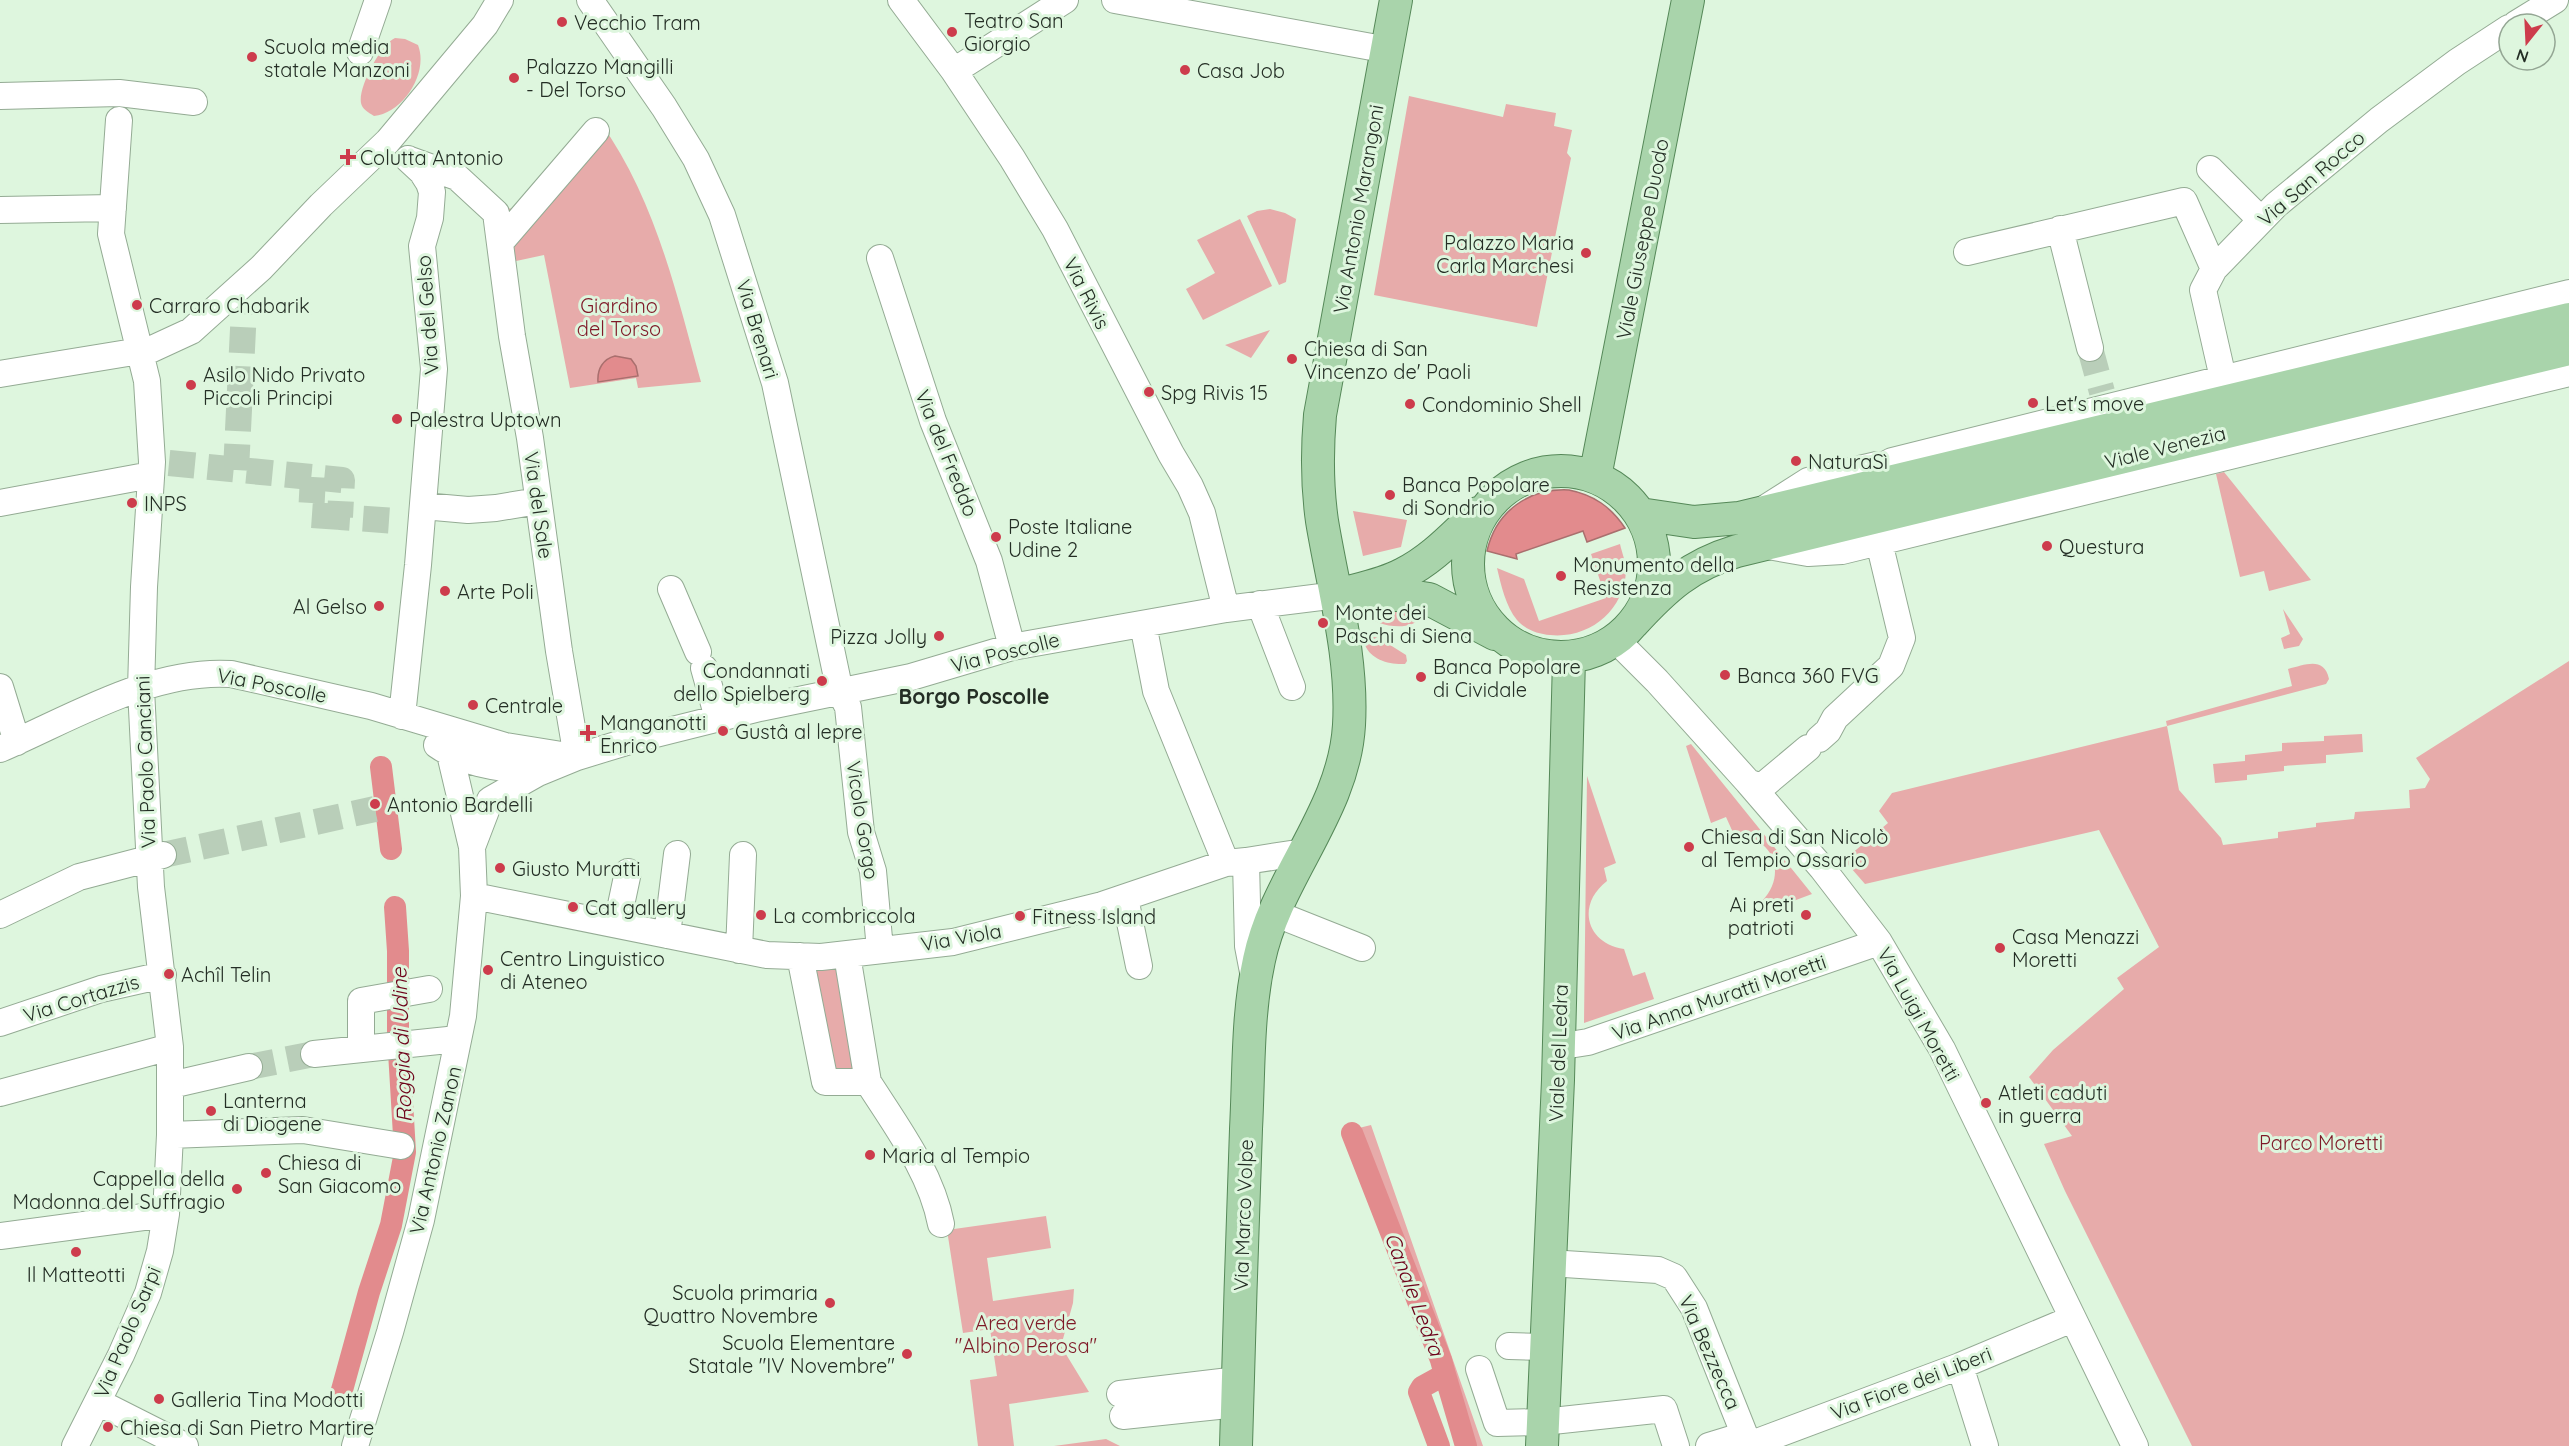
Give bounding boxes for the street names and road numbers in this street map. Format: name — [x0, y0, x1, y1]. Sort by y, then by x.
street label: Via Antonio Marangoni — [1327, 103, 1389, 315]
street label: Via San Rocco — [2252, 125, 2370, 231]
street label: Viale Giuseppe Duodo — [1610, 136, 1674, 342]
street label: Via Rivis — [1058, 253, 1116, 333]
street label: Via del Gelso — [410, 254, 444, 376]
street label: Via Brenari — [731, 276, 785, 382]
street label: Via del Freddo — [910, 386, 984, 520]
street label: Viale Venezia — [2102, 420, 2228, 474]
street label: Via del Sale — [519, 450, 559, 560]
street label: Via Poscolle — [948, 626, 1062, 678]
street label: Via Poscolle — [215, 662, 329, 708]
street label: Via Paolo Canciani — [129, 675, 161, 849]
street label: Vicolo Gorgo — [841, 759, 885, 881]
street label: Via Viola — [919, 918, 1003, 956]
street label: Via Luigi Moretti — [1872, 943, 1966, 1085]
street label: Via Anna Muratti Moretti — [1609, 949, 1829, 1045]
street label: Via Cortazzis — [20, 969, 142, 1027]
street label: Viale del Ledra — [1543, 984, 1573, 1122]
street label: Via Antonio Zanon — [403, 1063, 467, 1237]
street label: Via Marco Volpe — [1228, 1139, 1258, 1291]
street label: Via Paolo Sarpi — [88, 1262, 166, 1402]
street label: Via Bezzecca — [1674, 1291, 1746, 1413]
street label: Via Fiore dei Liberi — [1827, 1341, 1995, 1425]

